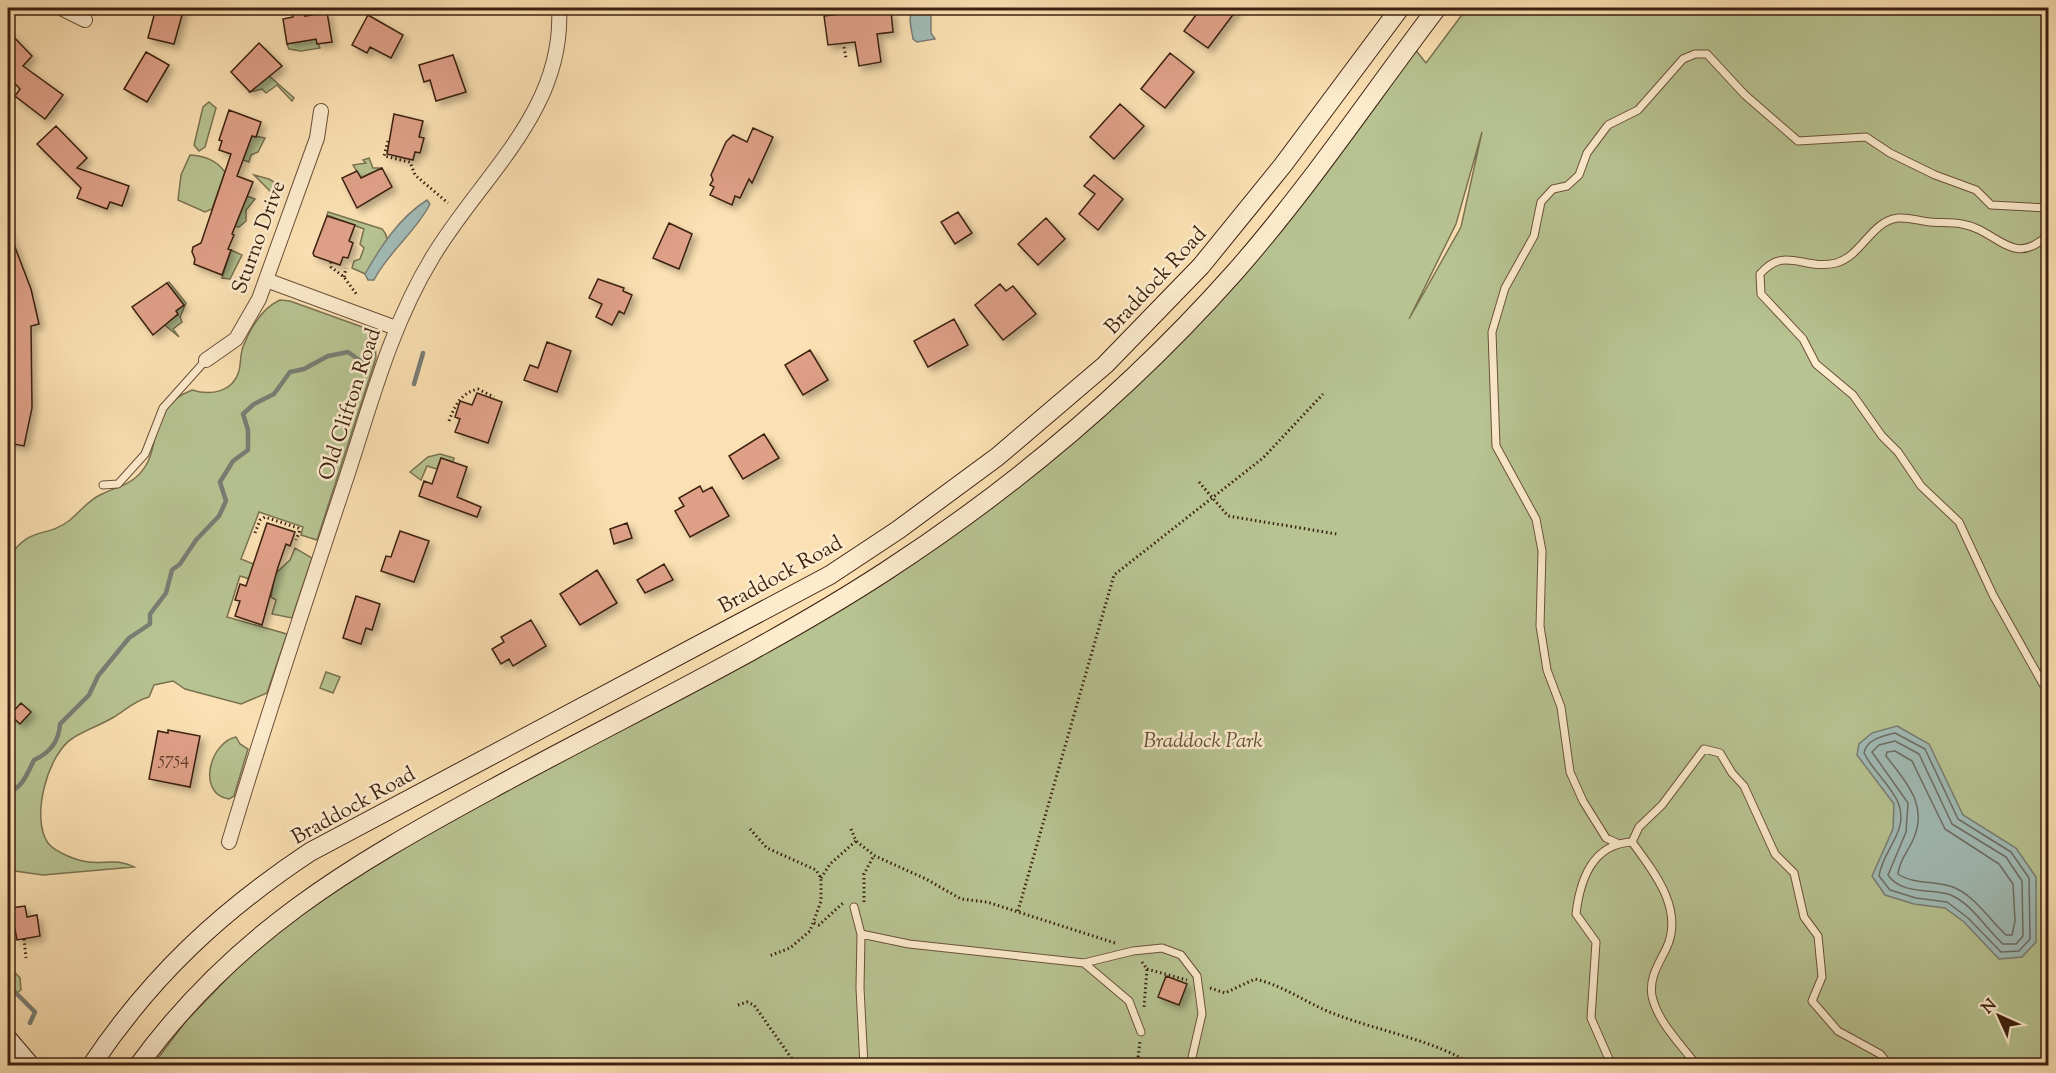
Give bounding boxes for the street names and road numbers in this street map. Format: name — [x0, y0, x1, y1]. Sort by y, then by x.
street label: Sturno Drive — [226, 177, 294, 298]
street label: Braddock Road — [1098, 221, 1215, 342]
street label: Old Clifton Road — [312, 324, 390, 485]
street label: Braddock Road — [713, 529, 849, 622]
street label: Braddock Road — [286, 760, 422, 853]

